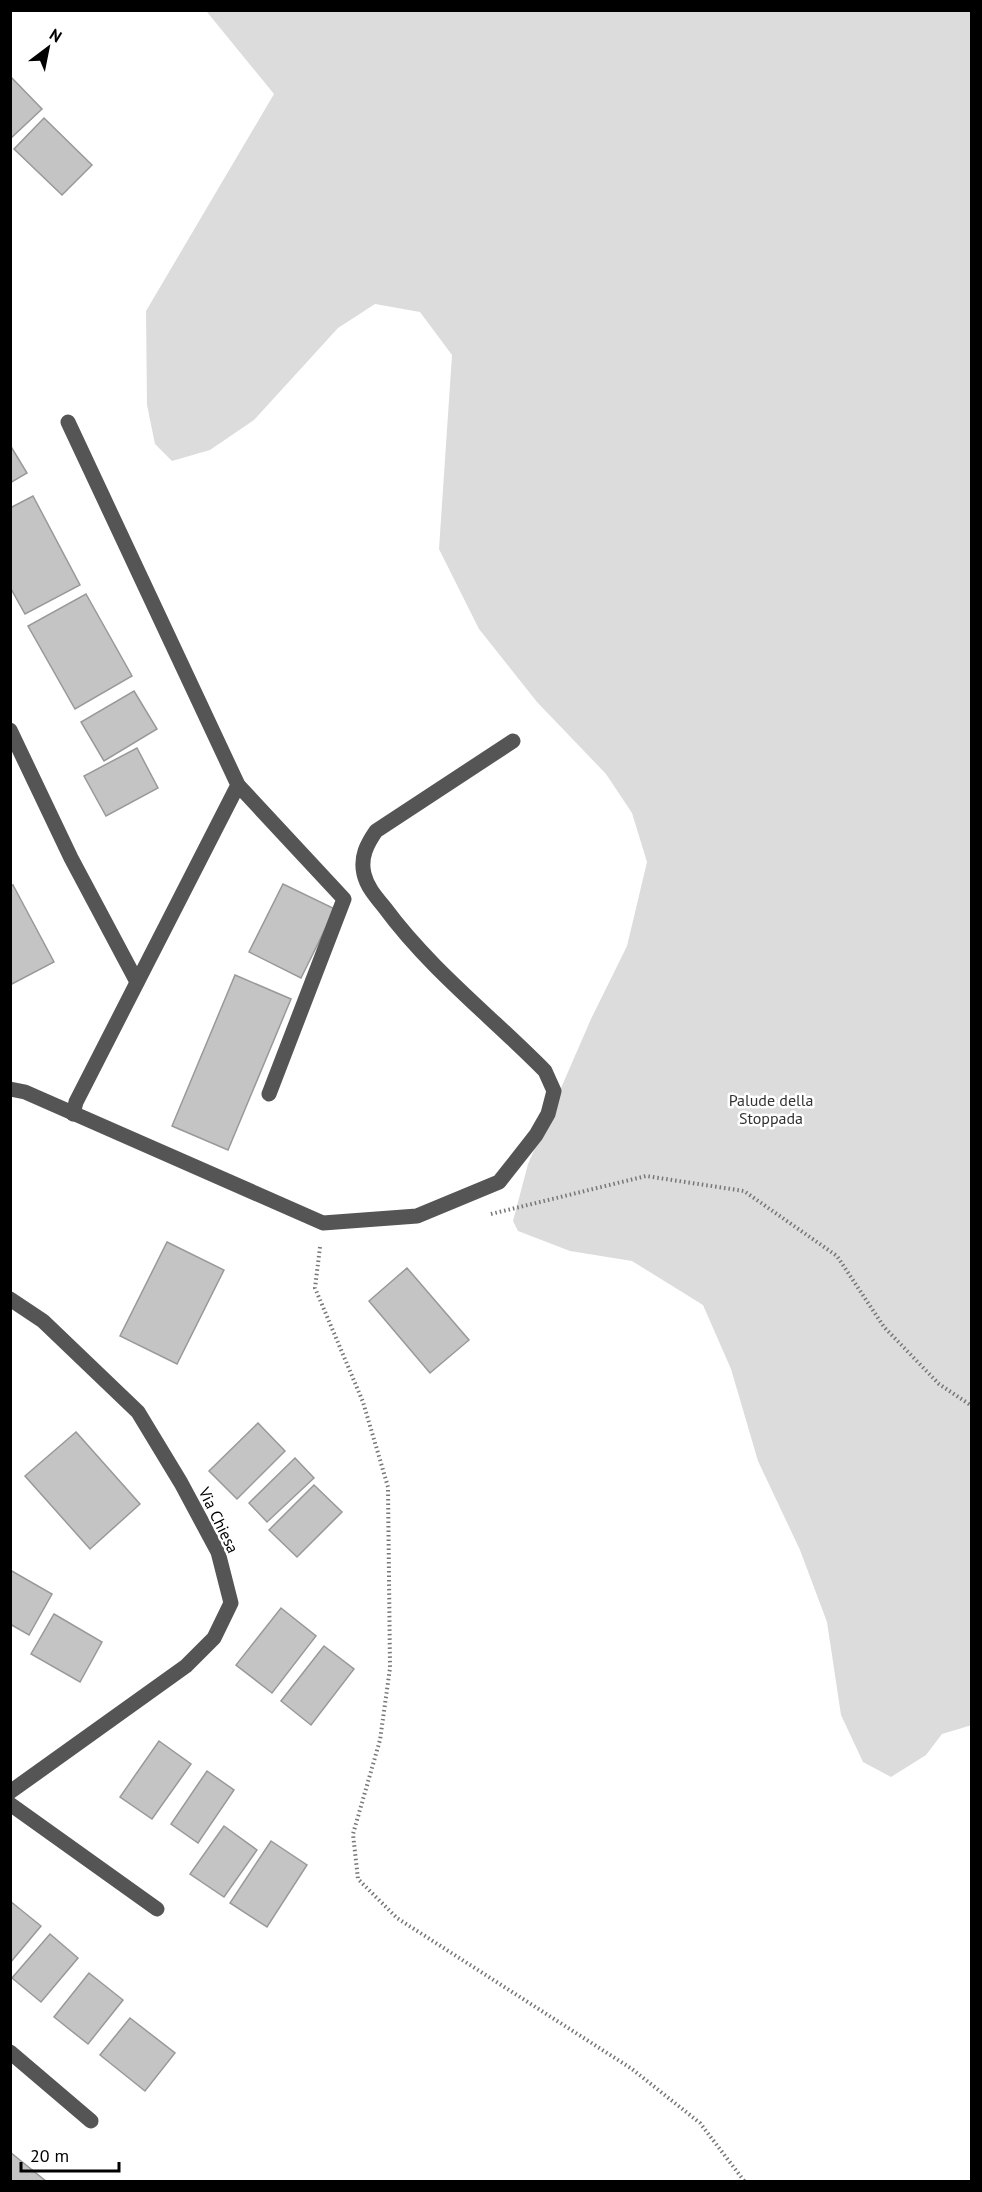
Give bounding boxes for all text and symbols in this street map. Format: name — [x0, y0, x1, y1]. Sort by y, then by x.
north arrow — [18, 18, 78, 78]
text: N — [46, 24, 66, 47]
park label: Palude della Stoppada — [729, 1090, 813, 1128]
street label: Via Chiesa — [194, 1483, 243, 1556]
scale bar — [21, 2135, 118, 2173]
text: 20 m — [30, 2144, 69, 2167]

